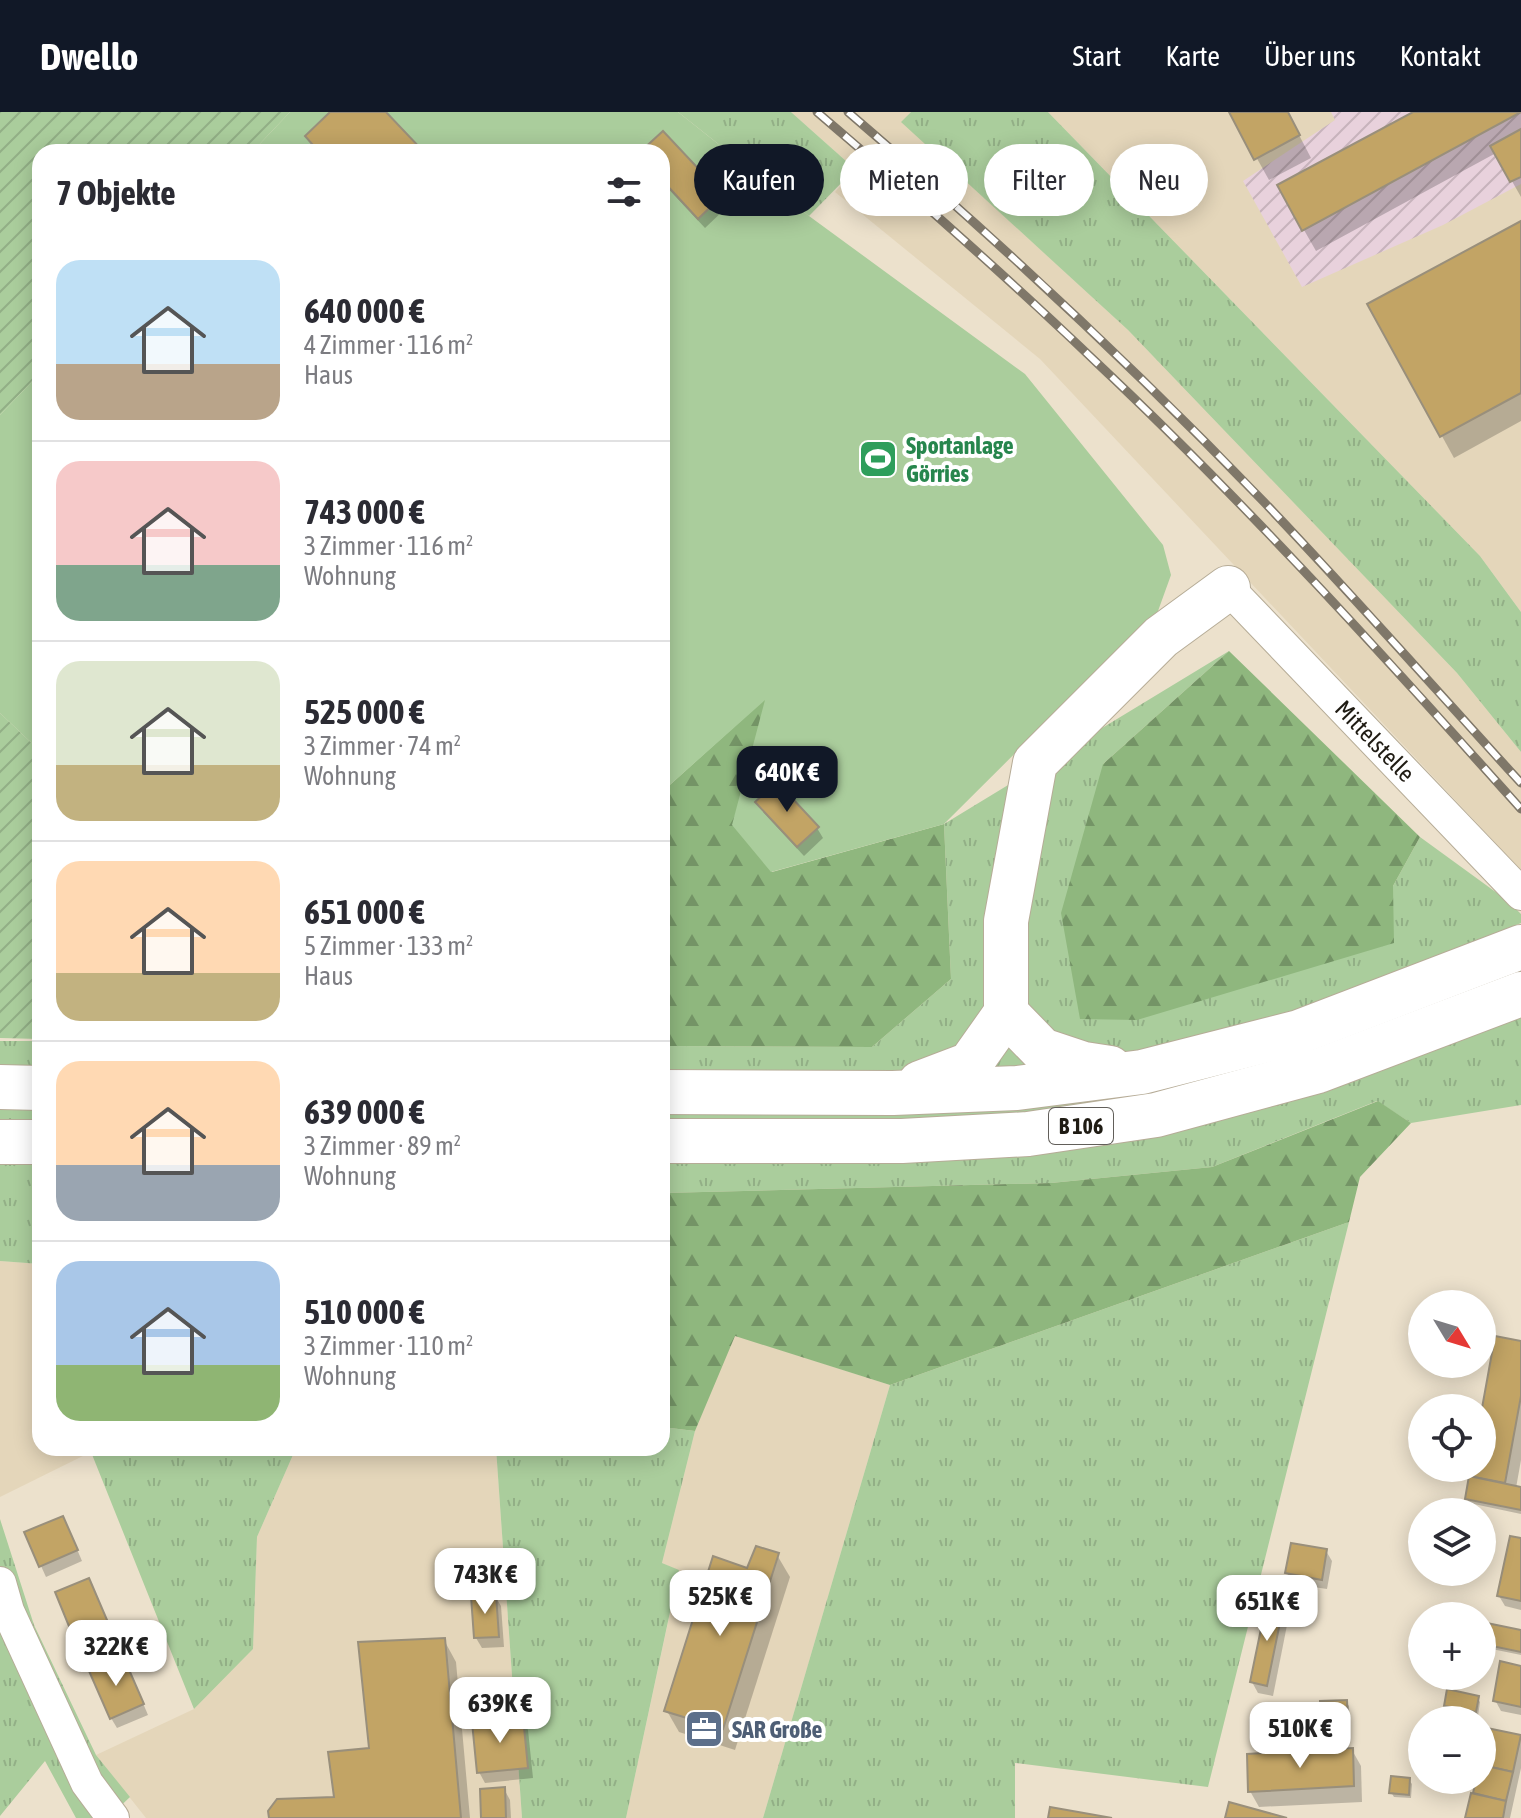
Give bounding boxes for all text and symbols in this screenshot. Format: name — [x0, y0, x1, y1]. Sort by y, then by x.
text: Dwello — [40, 35, 138, 78]
text: Start — [1072, 40, 1121, 72]
text: Karte — [1165, 40, 1220, 72]
text: Über uns — [1264, 40, 1356, 72]
text: Kontakt — [1400, 40, 1481, 72]
chip: Kaufen — [694, 144, 824, 216]
chip: Mieten — [840, 144, 968, 216]
chip: Filter — [984, 144, 1094, 216]
chip: Neu — [1110, 144, 1208, 216]
icon: filters — [602, 170, 646, 214]
text: 7 Objekte — [56, 173, 176, 212]
text: 640 000 € — [304, 291, 425, 330]
icon: home — [120, 292, 216, 388]
text: 4 Zimmer · 116 m² — [304, 330, 473, 360]
text: Haus — [304, 360, 353, 390]
place label: Sportanlage Görries — [906, 432, 1014, 487]
sports icon: Sportanlage Görries — [857, 438, 899, 480]
text: 743 000 € — [304, 492, 425, 531]
icon: home — [120, 493, 216, 589]
text: 3 Zimmer · 116 m² — [304, 531, 473, 561]
text: Wohnung — [304, 561, 396, 591]
text: 525 000 € — [304, 692, 425, 731]
icon: home — [120, 693, 216, 789]
street label: Mittelstelle — [1330, 695, 1420, 787]
text: 3 Zimmer · 74 m² — [304, 731, 461, 761]
pin: 640K € — [722, 746, 852, 814]
text: 640K € — [755, 757, 819, 787]
text: Wohnung — [304, 761, 396, 791]
text: 651 000 € — [304, 892, 425, 931]
icon: home — [120, 893, 216, 989]
text: 5 Zimmer · 133 m² — [304, 931, 473, 961]
text: Haus — [304, 961, 353, 991]
text: 639 000 € — [304, 1092, 425, 1131]
icon: home — [120, 1093, 216, 1189]
road number: B 106 — [1049, 1108, 1113, 1144]
text: 3 Zimmer · 89 m² — [304, 1131, 461, 1161]
text: Wohnung — [304, 1161, 396, 1191]
north arrow — [1408, 1290, 1496, 1378]
map controls — [1408, 1290, 1496, 1794]
text: 510 000 € — [304, 1292, 425, 1331]
icon: home — [120, 1293, 216, 1389]
text: 3 Zimmer · 110 m² — [304, 1331, 473, 1361]
text: Wohnung — [304, 1361, 396, 1391]
button: locate — [1408, 1394, 1496, 1482]
button: layers — [1408, 1498, 1496, 1586]
pin: 743K € — [420, 1548, 550, 1616]
text: 743K € — [453, 1559, 517, 1589]
pin: 525K € — [655, 1570, 785, 1638]
pin: 651K € — [1202, 1575, 1332, 1643]
text: 525K € — [688, 1581, 752, 1611]
text: 651K € — [1235, 1586, 1299, 1616]
button: + — [1408, 1602, 1496, 1690]
pin: 322K € — [51, 1620, 181, 1688]
text: 322K € — [84, 1631, 148, 1661]
pin: 639K € — [435, 1677, 565, 1745]
text: 639K € — [468, 1688, 532, 1718]
pin: 510K € — [1235, 1702, 1365, 1770]
button: − — [1408, 1706, 1496, 1794]
office icon: SAR Große — [683, 1708, 725, 1750]
text: 510K € — [1268, 1713, 1332, 1743]
place label: SAR Große — [732, 1716, 822, 1743]

